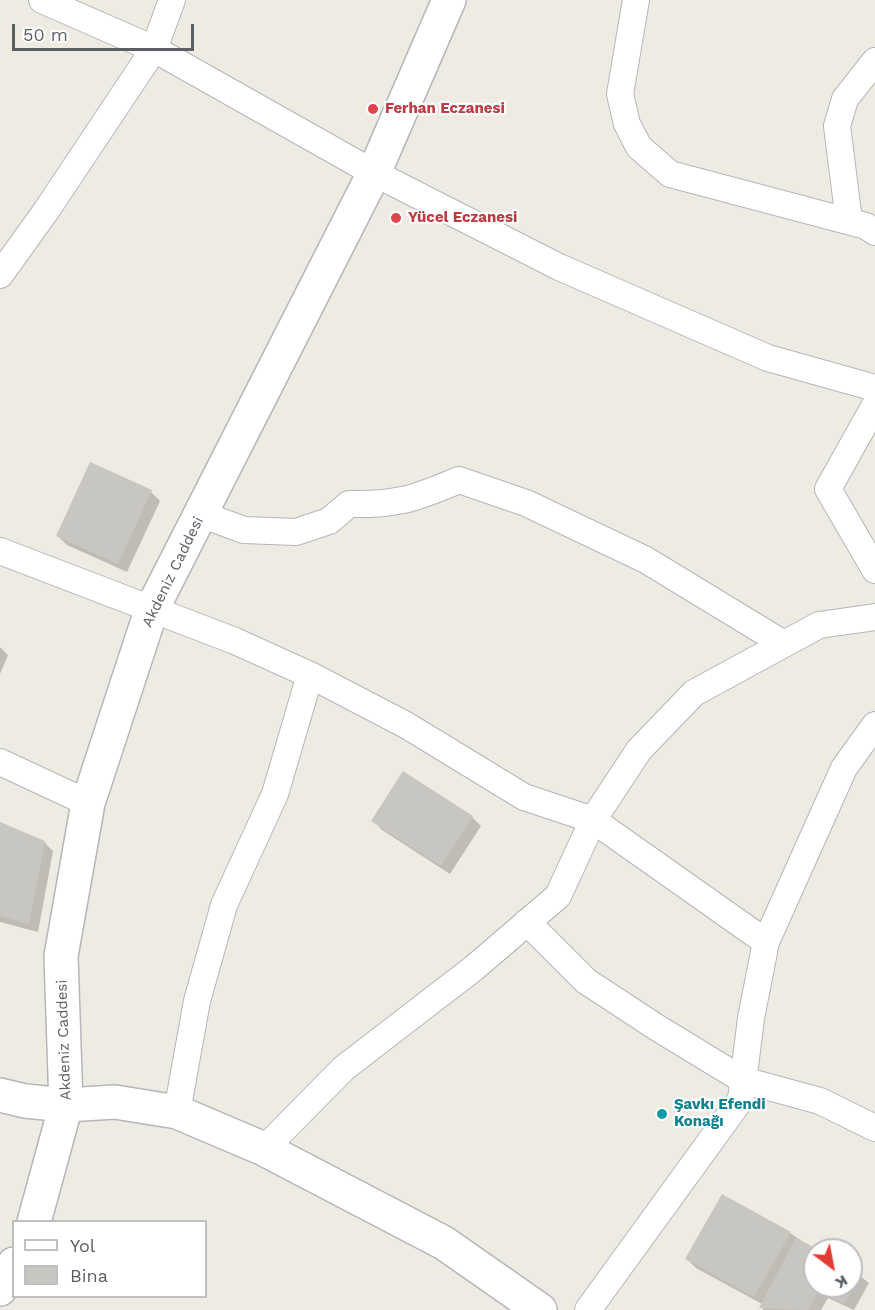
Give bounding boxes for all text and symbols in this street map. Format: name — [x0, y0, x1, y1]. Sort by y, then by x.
scale bar — [15, 12, 196, 50]
text: 50 m — [23, 24, 68, 45]
place label: Ferhan Eczanesi — [385, 100, 505, 118]
marker: Ferhan Eczanesi — [366, 102, 380, 116]
place label: Yücel Eczanesi — [408, 209, 517, 227]
marker: Yücel Eczanesi — [389, 211, 403, 225]
street label: Akdeniz Caddesi — [138, 514, 208, 630]
street label: Akdeniz Caddesi — [53, 979, 75, 1101]
place label: Şavkı Efendi Konağı — [674, 1096, 766, 1131]
marker: Şavkı Efendi Konağı — [655, 1107, 669, 1121]
legend — [12, 1220, 207, 1298]
text: Yol — [70, 1235, 95, 1256]
north arrow — [803, 1238, 863, 1298]
text: Bina — [70, 1265, 108, 1286]
text: K — [832, 1271, 851, 1293]

